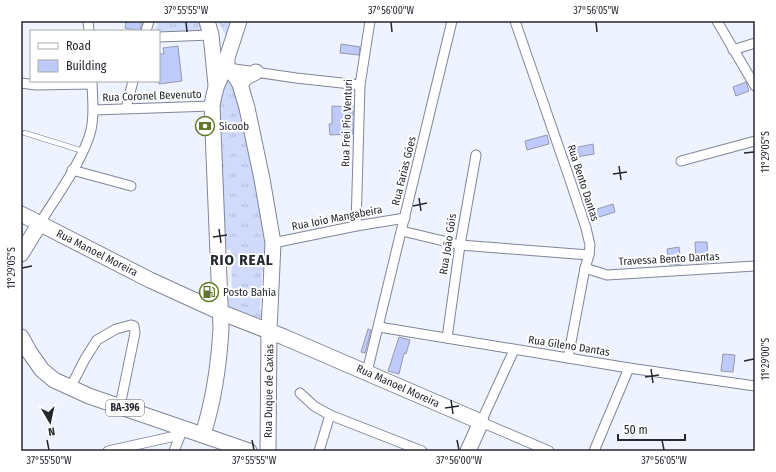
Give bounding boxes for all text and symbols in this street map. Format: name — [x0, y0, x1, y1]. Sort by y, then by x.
text: 37°55'55"W — [164, 5, 209, 17]
text: 37°56'00"W — [368, 5, 415, 17]
text: 37°56'05"W — [573, 5, 619, 17]
legend — [30, 30, 160, 82]
text: Road — [66, 39, 91, 53]
text: Building — [66, 59, 107, 73]
street label: Rua Frei Pio Venturi — [339, 79, 355, 167]
street label: Rua Coronel Bevenuto — [102, 88, 202, 104]
bank icon: Sicoob — [194, 115, 216, 137]
place label: Sicoob — [219, 120, 249, 133]
text: 11°29'05"S — [760, 131, 772, 173]
street label: Rua Farias Góes — [389, 135, 419, 207]
street label: Rua Bento Dantas — [564, 143, 602, 223]
street label: Rua Ioio Mangabeira — [291, 203, 383, 233]
street label: Rua João Góis — [437, 212, 459, 276]
street label: Rua Manoel Moreira — [54, 227, 140, 279]
text: 11°29'05"S — [6, 247, 18, 289]
street label: Travessa Bento Dantas — [618, 250, 720, 268]
district label: RIO REAL — [210, 251, 274, 269]
fuel station icon: Posto Bahia — [198, 281, 220, 303]
place label: Posto Bahia — [223, 286, 276, 299]
street label: Rua Gileno Dantas — [527, 333, 611, 359]
text: 11°29'00"S — [760, 338, 772, 380]
street label: Rua Duque de Caxias — [262, 344, 276, 438]
street label: Rua Manoel Moreira — [354, 362, 442, 410]
road number: BA-396 — [106, 400, 144, 416]
north arrow — [30, 402, 70, 442]
scale bar — [618, 416, 685, 442]
text: 50 m — [624, 423, 648, 437]
text: N — [47, 424, 56, 438]
text: 37°55'50"W — [26, 455, 72, 467]
text: 37°55'55"W — [232, 455, 277, 467]
text: 37°56'00"W — [436, 455, 483, 467]
text: 37°56'05"W — [641, 455, 687, 467]

